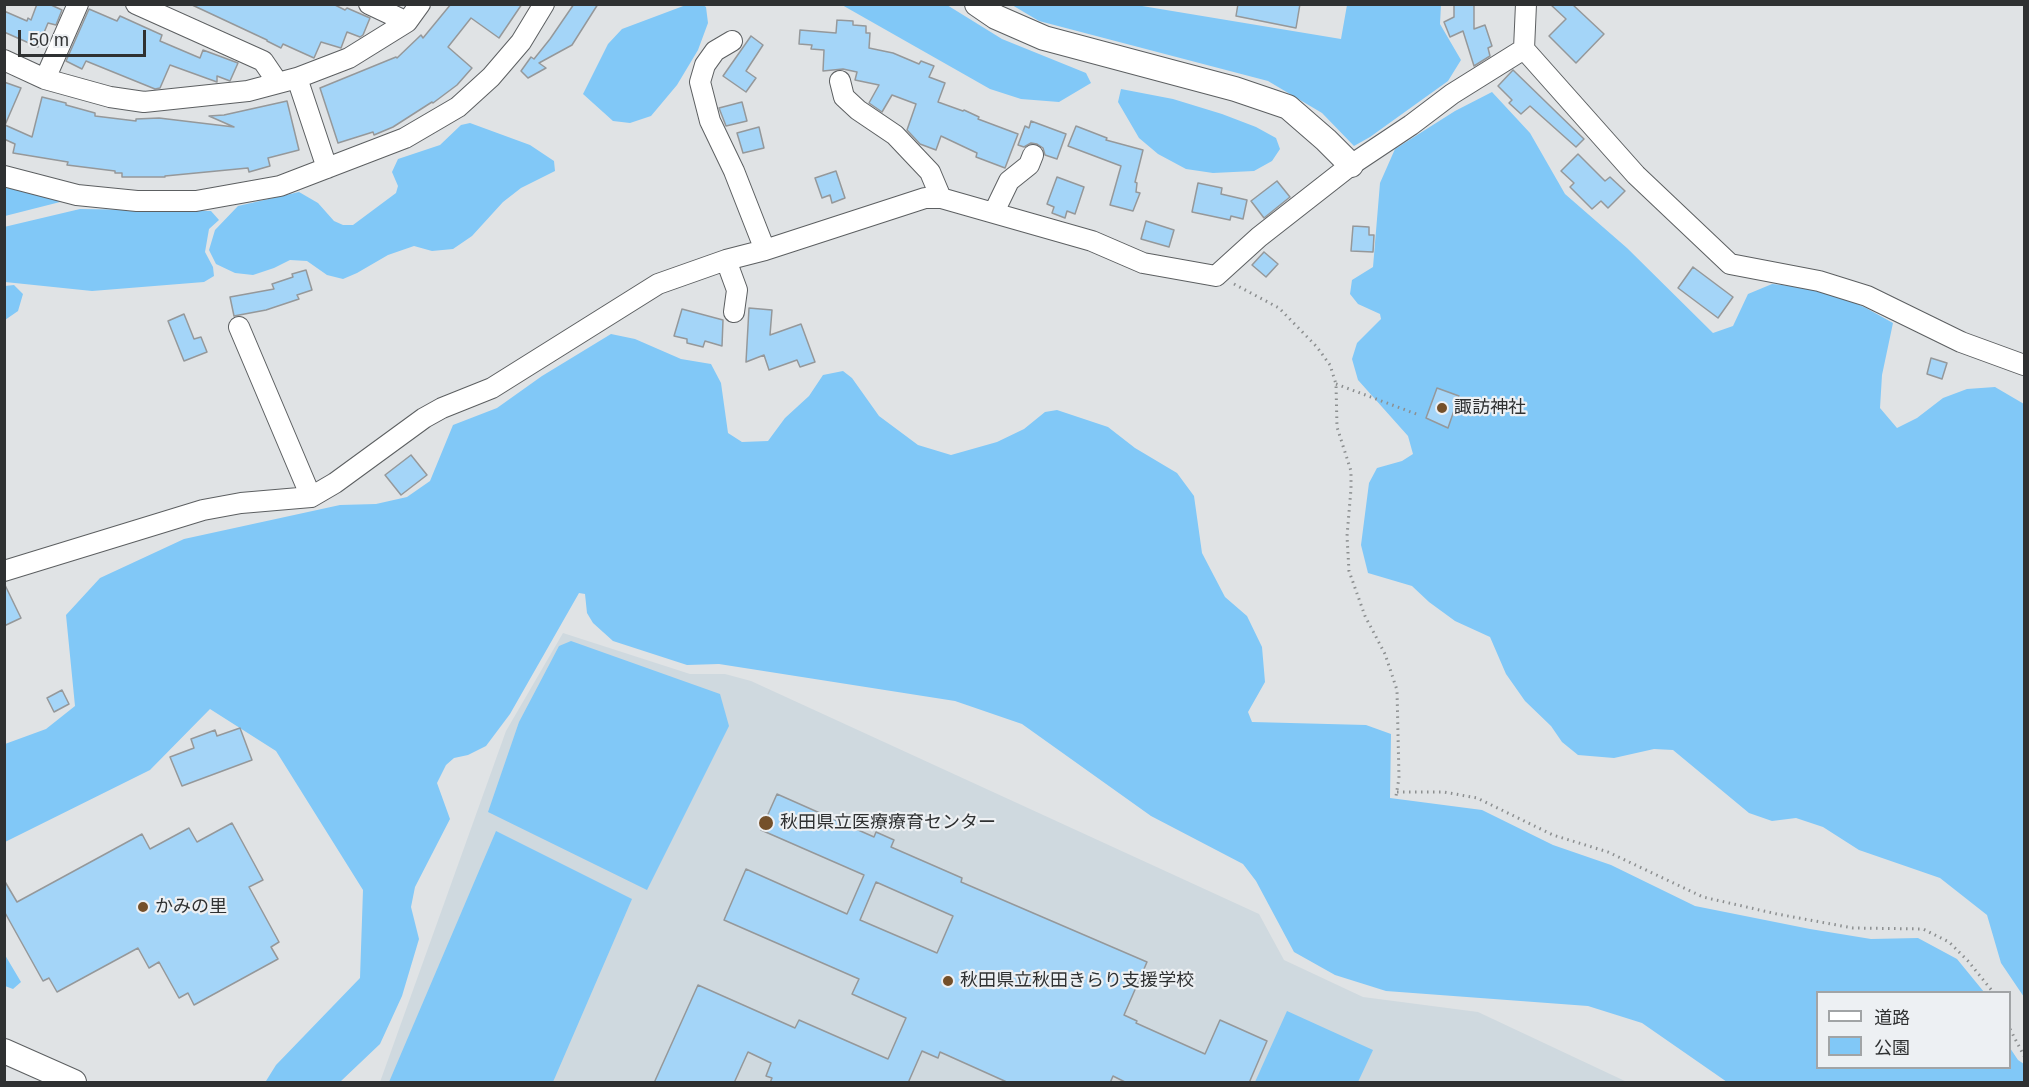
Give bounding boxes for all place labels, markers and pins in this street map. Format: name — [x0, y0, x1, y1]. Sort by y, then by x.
place label: 諏訪神社 — [1454, 397, 1526, 419]
marker: 諏訪神社 — [1435, 401, 1449, 415]
place label: 秋田県立医療療育センター — [780, 812, 996, 834]
marker: 秋田県立医療療育センター — [757, 814, 775, 832]
place label: かみの里 — [155, 896, 227, 918]
marker: かみの里 — [136, 900, 150, 914]
place label: 秋田県立秋田きらり支援学校 — [960, 970, 1194, 992]
marker: 秋田県立秋田きらり支援学校 — [941, 974, 955, 988]

